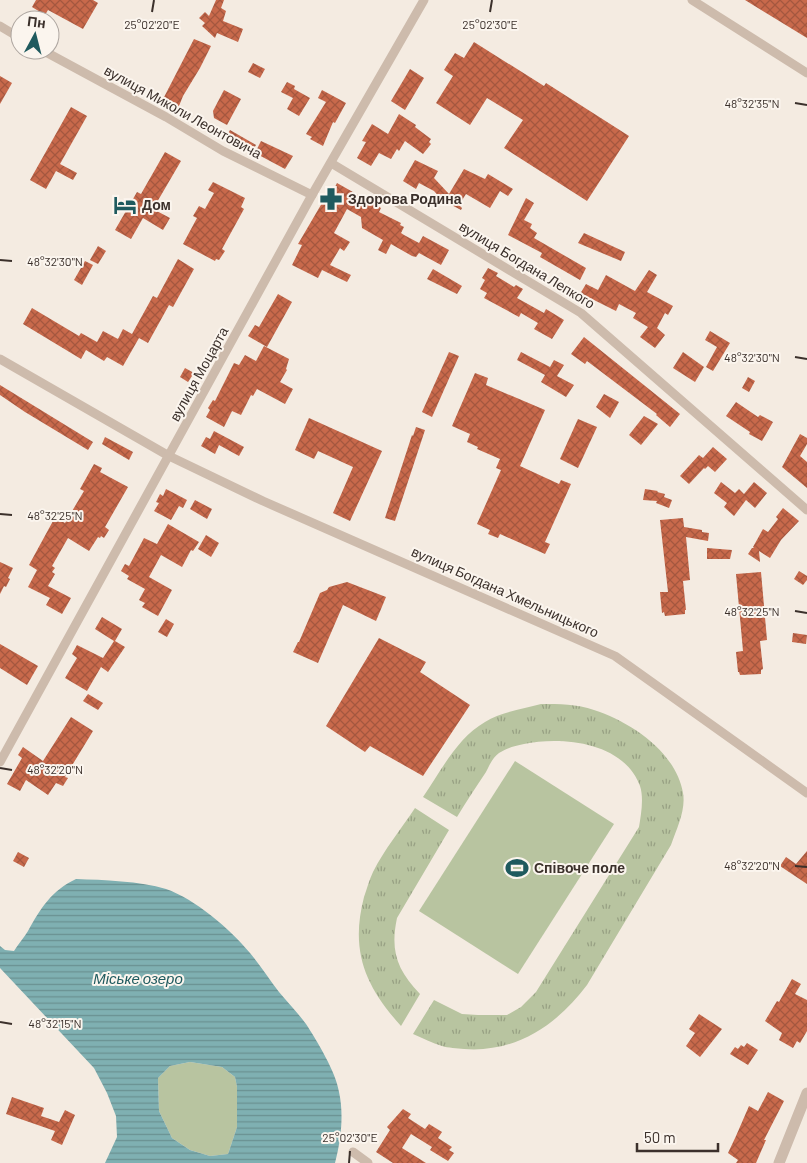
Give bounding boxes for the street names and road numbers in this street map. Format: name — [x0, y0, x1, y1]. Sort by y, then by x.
street label: вулиця Миколи Леонтовича — [102, 61, 265, 162]
street label: вулиця Богдана Лепкого — [456, 217, 598, 312]
street label: вулиця Моцарта — [166, 323, 232, 424]
street label: вулиця Богдана Хмельницького — [409, 542, 602, 641]

